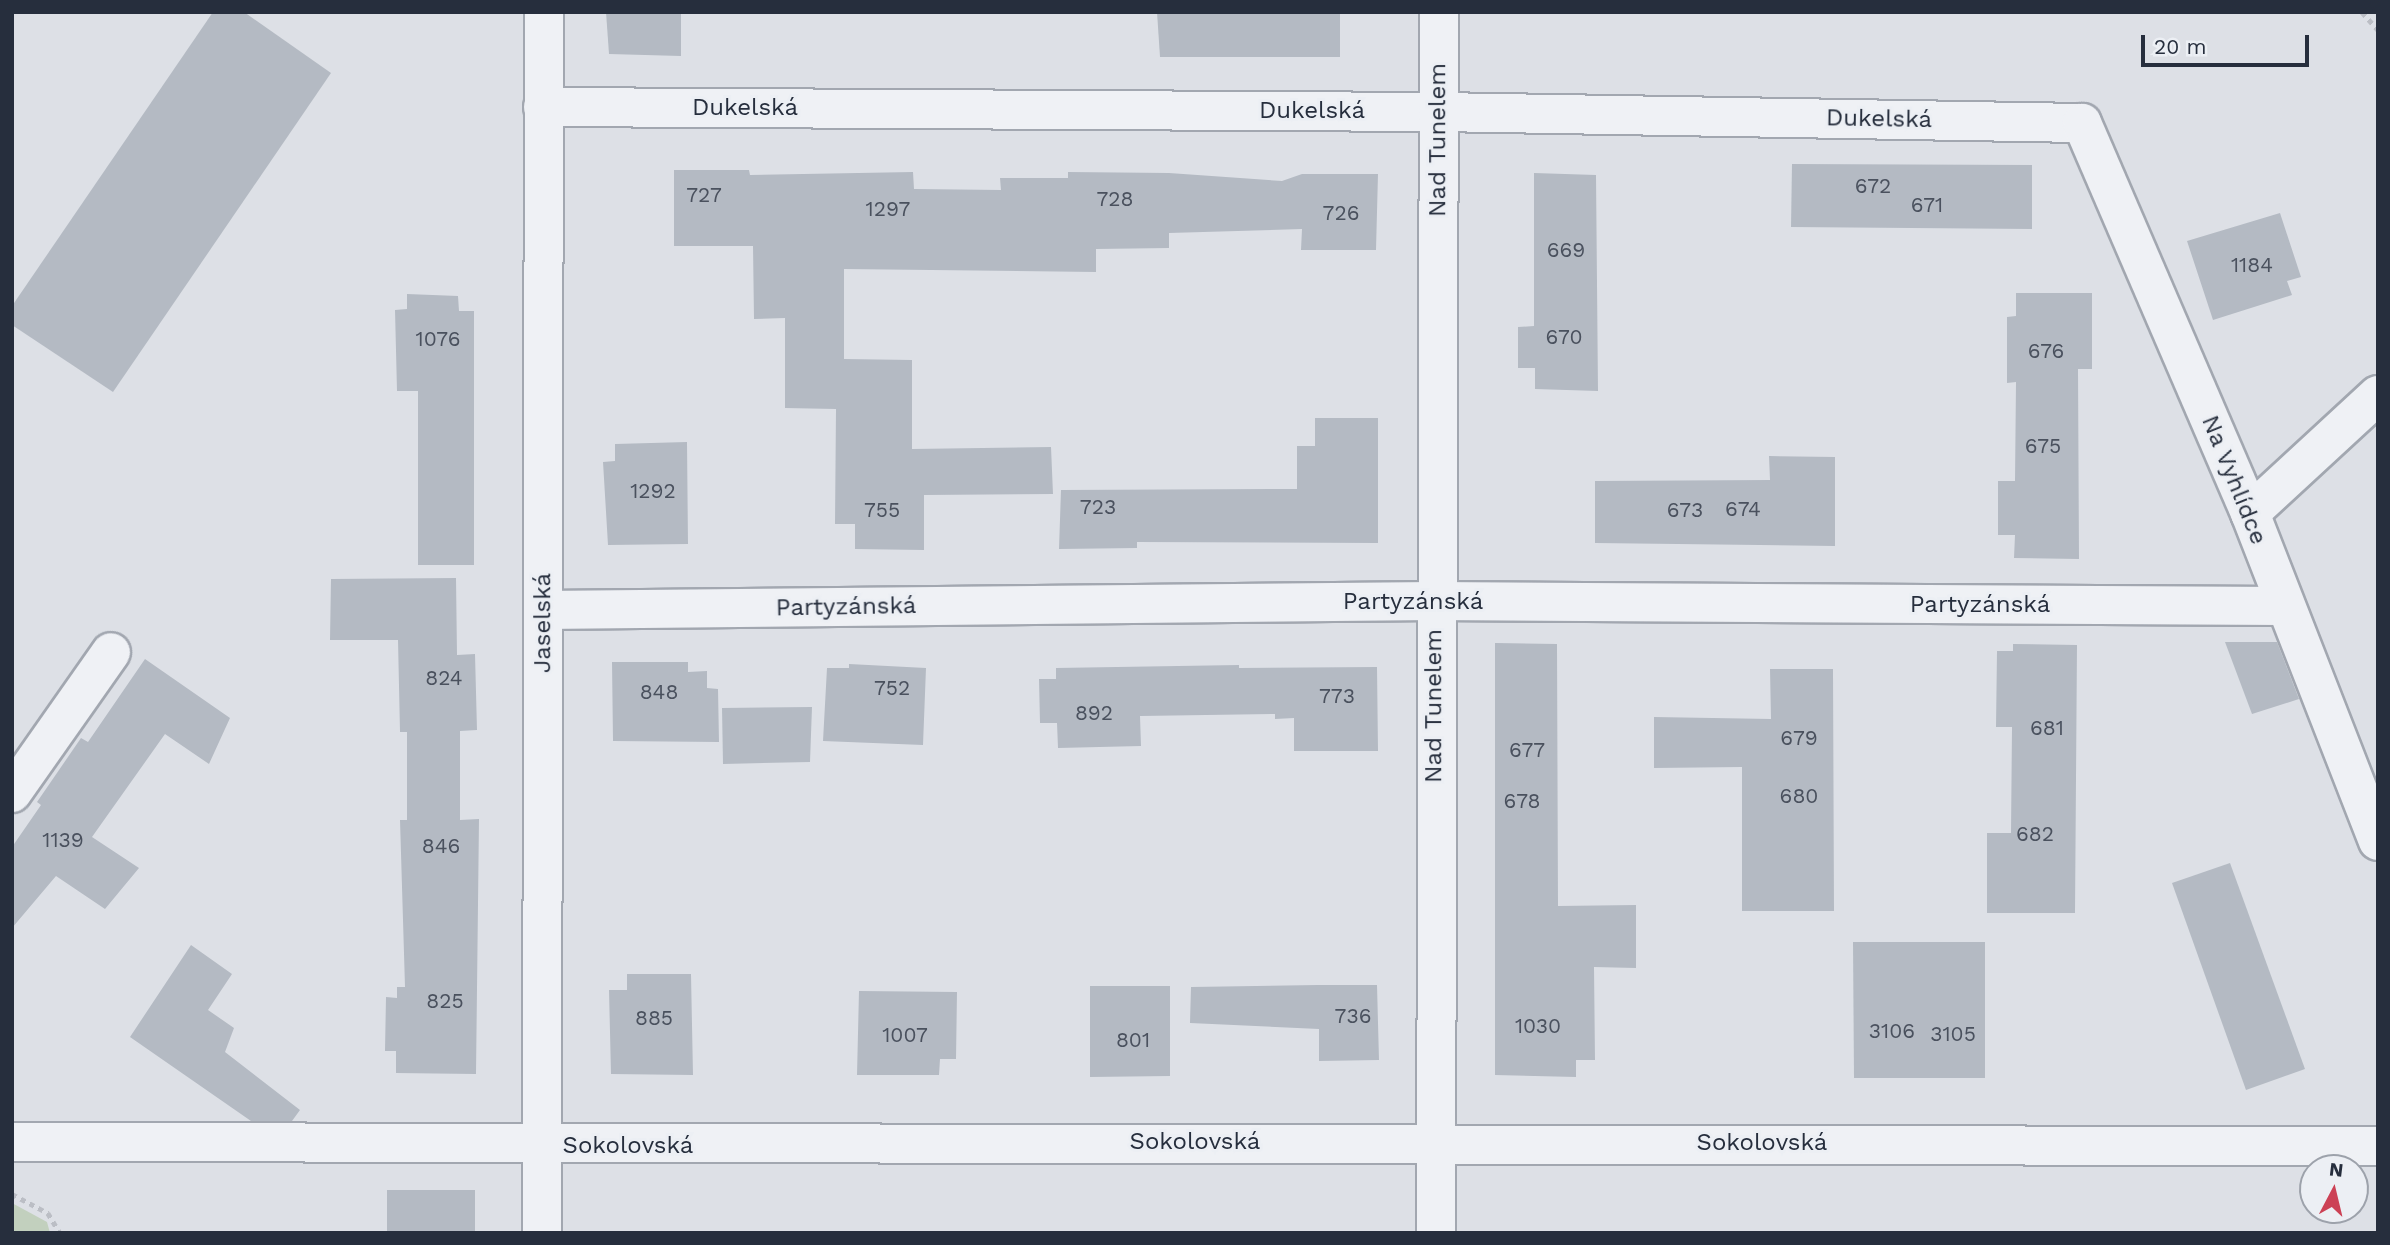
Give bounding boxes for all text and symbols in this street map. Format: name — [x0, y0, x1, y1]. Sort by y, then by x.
scale bar — [2145, 21, 2313, 65]
text: 20 m — [2154, 34, 2206, 59]
street label: Nad Tunelem — [1424, 63, 1452, 217]
street label: Dukelská — [692, 94, 798, 122]
street label: Dukelská — [1259, 97, 1365, 125]
street label: Dukelská — [1826, 104, 1932, 134]
house number: 672 — [1855, 173, 1891, 199]
house number: 727 — [686, 182, 722, 208]
house number: 728 — [1097, 186, 1133, 212]
house number: 671 — [1911, 192, 1943, 218]
house number: 1297 — [866, 196, 910, 222]
house number: 726 — [1323, 200, 1359, 226]
house number: 669 — [1547, 237, 1585, 263]
house number: 1184 — [2231, 252, 2273, 278]
house number: 670 — [1546, 324, 1582, 350]
house number: 1076 — [416, 326, 460, 352]
house number: 676 — [2028, 338, 2064, 364]
street label: Na Vyhlídce — [2195, 411, 2273, 549]
house number: 675 — [2025, 433, 2061, 459]
house number: 1292 — [630, 478, 676, 504]
house number: 723 — [1080, 494, 1116, 520]
house number: 674 — [1725, 496, 1761, 522]
house number: 755 — [864, 497, 900, 523]
house number: 673 — [1667, 497, 1703, 523]
street label: Jaselská — [529, 573, 557, 673]
street label: Partyzánská — [1343, 588, 1483, 616]
street label: Partyzánská — [775, 591, 917, 623]
street label: Partyzánská — [1910, 591, 2050, 619]
street label: Nad Tunelem — [1420, 629, 1448, 783]
house number: 824 — [425, 665, 463, 691]
house number: 752 — [874, 675, 910, 701]
house number: 848 — [640, 679, 678, 705]
house number: 773 — [1319, 683, 1355, 709]
house number: 892 — [1075, 700, 1113, 726]
house number: 681 — [2030, 715, 2064, 741]
house number: 679 — [1780, 725, 1818, 751]
house number: 677 — [1509, 737, 1545, 763]
house number: 680 — [1780, 783, 1818, 809]
house number: 678 — [1504, 788, 1540, 814]
house number: 682 — [2016, 821, 2054, 847]
house number: 1139 — [42, 827, 84, 853]
house number: 846 — [422, 833, 460, 859]
house number: 825 — [426, 988, 464, 1014]
house number: 736 — [1335, 1003, 1371, 1029]
house number: 885 — [635, 1005, 673, 1031]
house number: 1030 — [1515, 1013, 1561, 1039]
house number: 3106 — [1869, 1018, 1915, 1044]
house number: 3105 — [1930, 1021, 1976, 1047]
house number: 1007 — [882, 1022, 928, 1048]
house number: 801 — [1116, 1027, 1150, 1053]
street label: Sokolovská — [1130, 1128, 1260, 1156]
street label: Sokolovská — [1697, 1129, 1827, 1157]
street label: Sokolovská — [563, 1132, 693, 1160]
north arrow — [2299, 1154, 2369, 1224]
text: N — [2328, 1157, 2345, 1182]

